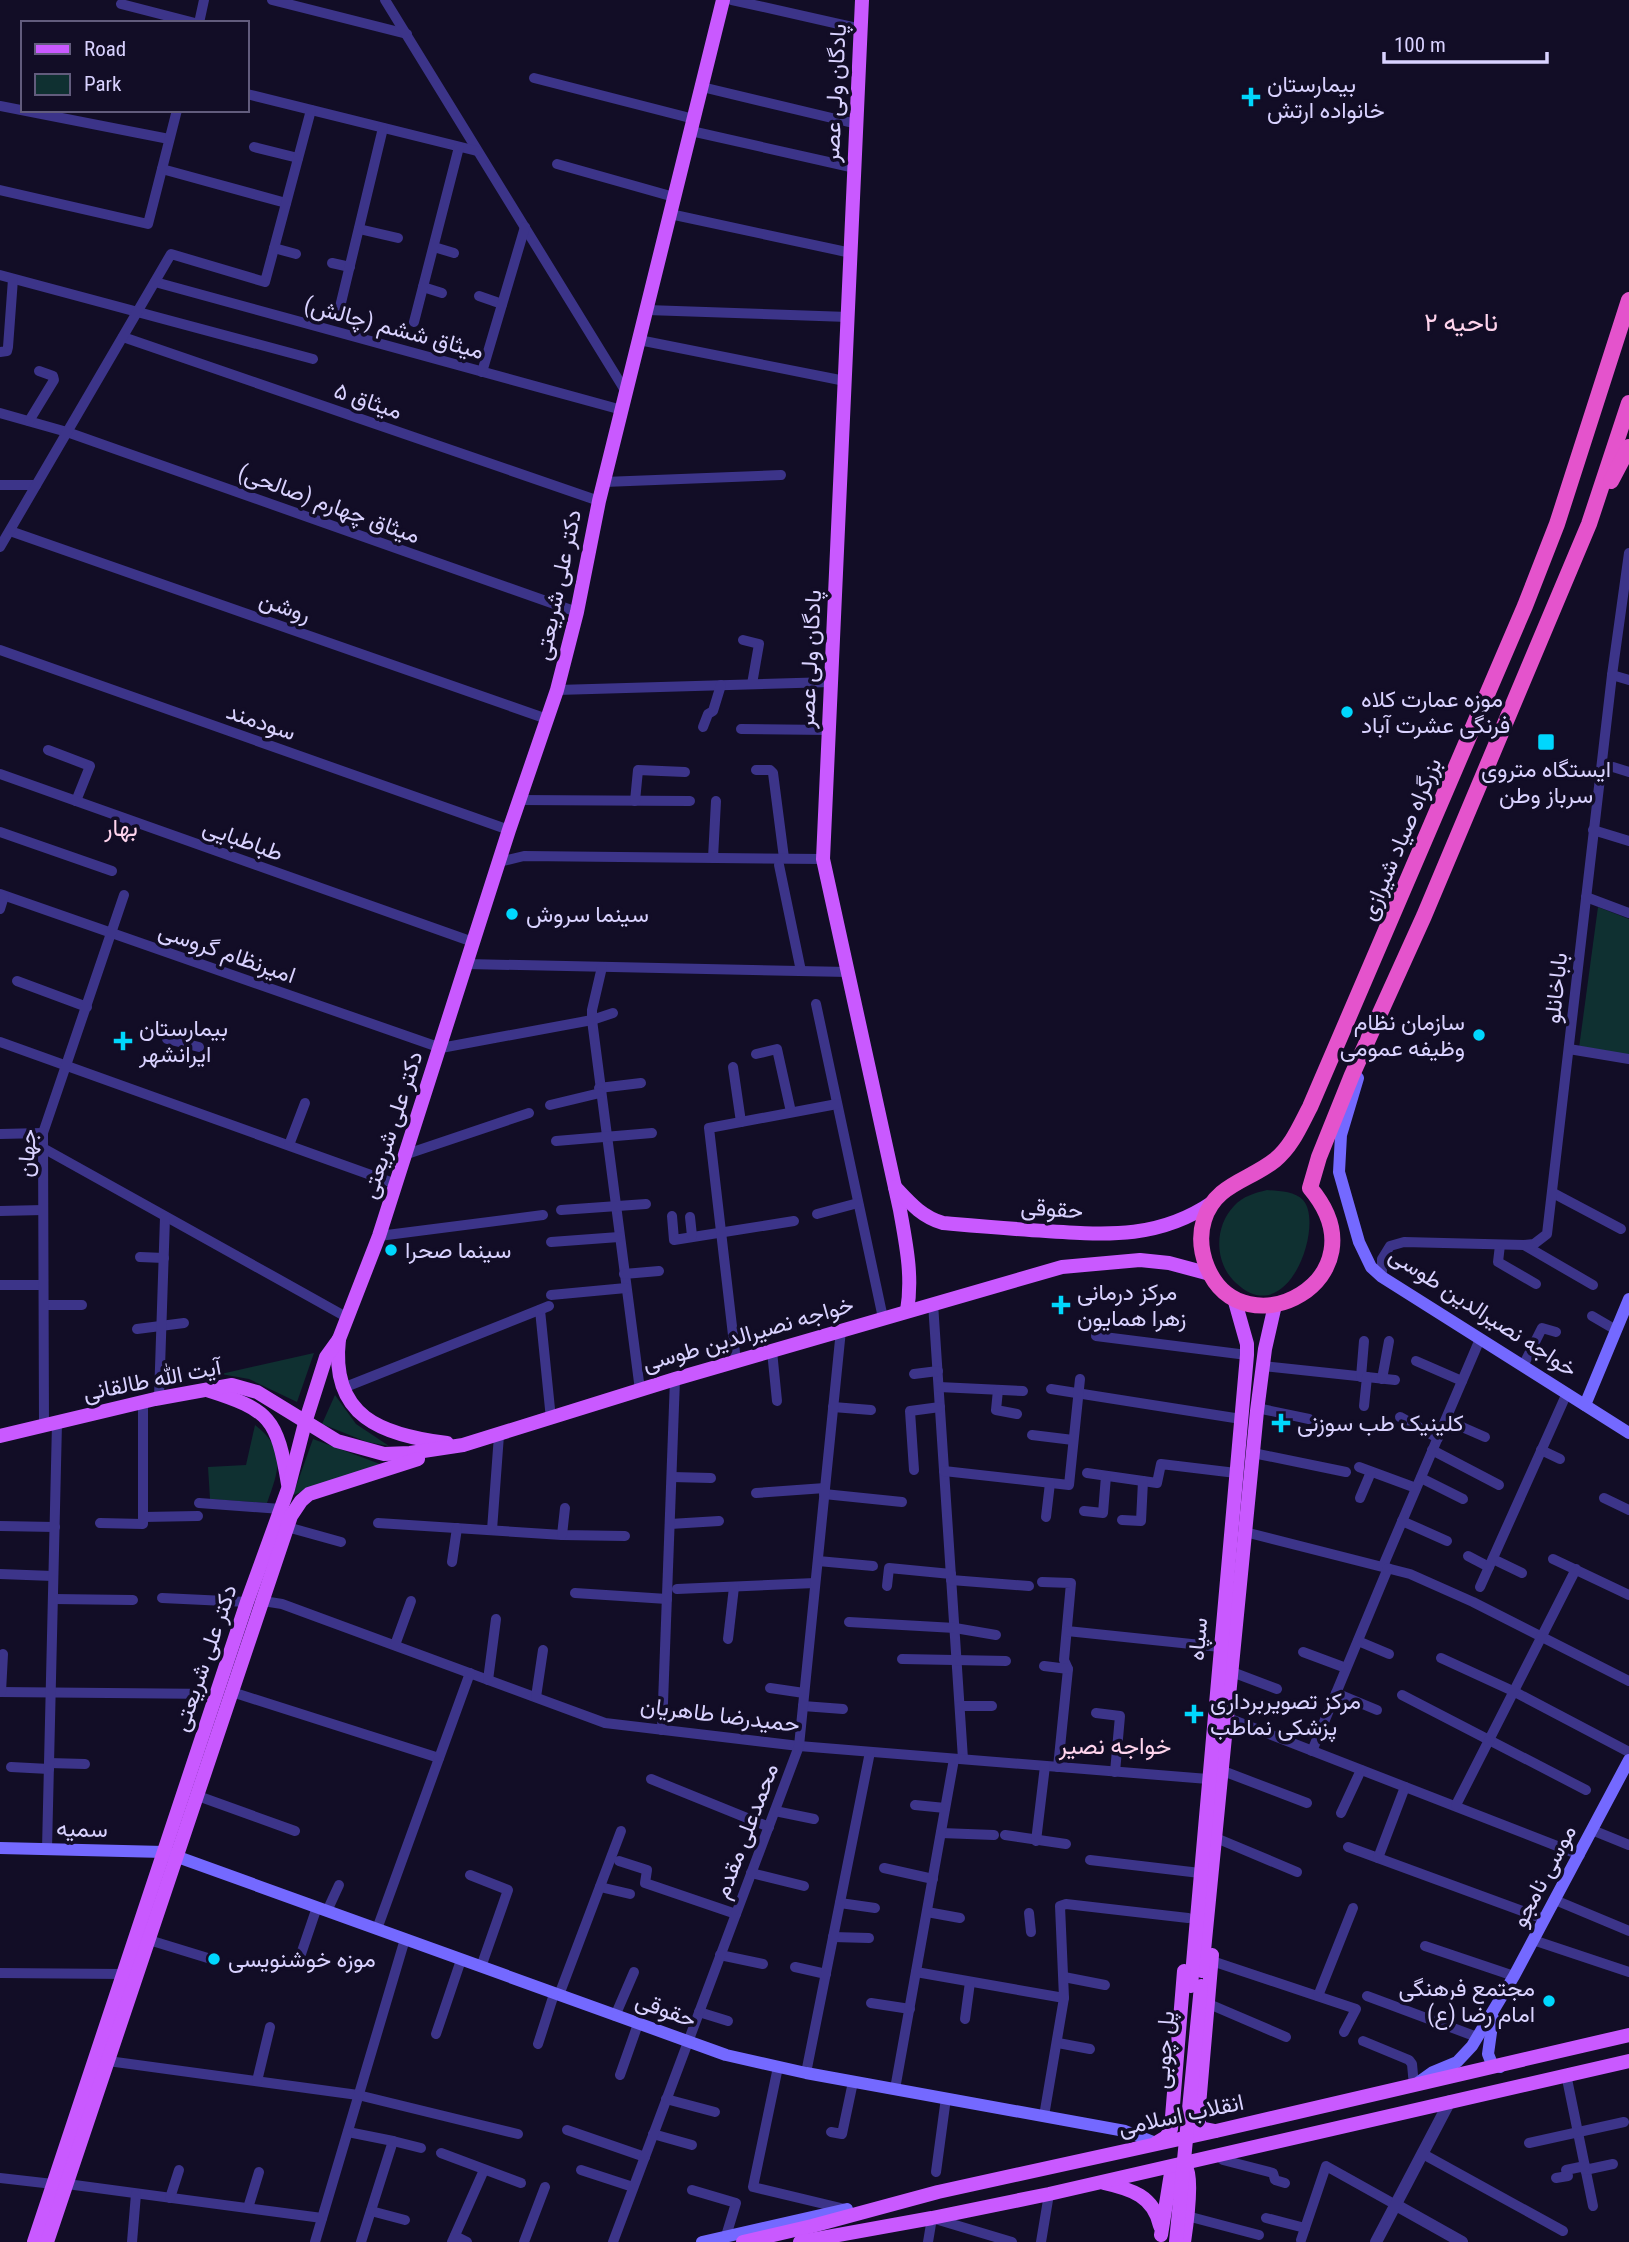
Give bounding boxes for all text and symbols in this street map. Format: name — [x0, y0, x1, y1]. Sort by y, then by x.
legend — [21, 21, 248, 112]
scale bar — [1384, 21, 1547, 65]
street label: پادگان ولی عصر — [818, 23, 854, 164]
text: 100 m — [1394, 33, 1446, 57]
text: Road — [84, 37, 126, 61]
place label: بیمارستان خانواده ارتش — [1267, 71, 1385, 125]
text: Park — [84, 72, 122, 96]
marker: بیمارستان خانواده ارتش — [1241, 87, 1261, 107]
street label: میثاق ششم (چالش) — [301, 291, 487, 367]
district label: ناحیه ۲ — [1424, 307, 1498, 337]
street label: میثاق ۵ — [330, 377, 406, 425]
street label: میثاق چهارم (صالحی) — [234, 459, 424, 551]
street label: دکتر علی شریعتی — [529, 507, 588, 663]
street label: روشن — [255, 586, 314, 629]
street label: پادگان ولی عصر — [793, 589, 829, 730]
place label: موزه عمارت کلاه فرنگی عشرت آباد — [1361, 686, 1510, 740]
street label: سودمند — [222, 698, 299, 747]
marker: موزه عمارت کلاه فرنگی عشرت آباد — [1339, 704, 1355, 720]
marker: ایستگاه متروی سرباز وطن — [1536, 732, 1556, 752]
street label: بزرگراه صیاد شیرازی — [1355, 754, 1448, 925]
place label: ایستگاه متروی سرباز وطن — [1481, 756, 1611, 810]
street label: طباطبایی — [199, 813, 287, 867]
district label: بهار — [103, 814, 138, 843]
place label: سینما سروش — [526, 901, 649, 929]
marker: سینما سروش — [504, 906, 520, 922]
street label: امیرنظام گروسی — [155, 917, 299, 990]
street label: باباخانلو — [1539, 951, 1574, 1025]
place label: سازمان نظام وظیفه عمومی — [1340, 1009, 1465, 1063]
place label: بیمارستان ایرانشهر — [138, 1015, 228, 1069]
marker: سازمان نظام وظیفه عمومی — [1471, 1027, 1487, 1043]
marker: بیمارستان ایرانشهر — [113, 1031, 133, 1051]
street label: دکتر علی شریعتی — [355, 1048, 429, 1202]
street label: جهان — [12, 1128, 43, 1178]
street label: حقوقی — [1020, 1193, 1084, 1226]
place label: سینما صحرا — [405, 1237, 511, 1265]
street label: خواجه نصیرالدین طوسی — [1383, 1241, 1582, 1384]
marker: سینما صحرا — [383, 1242, 399, 1258]
place label: مرکز درمانی زهرا همایون — [1077, 1279, 1186, 1333]
street label: خواجه نصیرالدین طوسی — [639, 1291, 857, 1378]
marker: مرکز درمانی زهرا همایون — [1051, 1295, 1071, 1315]
street label: آیت الله طالقانی — [81, 1353, 225, 1407]
place label: کلینیک طب سوزنی — [1297, 1410, 1464, 1438]
marker: کلینیک طب سوزنی — [1271, 1413, 1291, 1433]
street label: دکتر علی شریعتی — [167, 1581, 244, 1735]
street label: سپاه — [1183, 1616, 1215, 1662]
place label: مرکز تصویربرداری پزشکی نماطب — [1210, 1688, 1361, 1743]
street label: حمیدرضا طاهریان — [639, 1692, 801, 1739]
marker: مرکز تصویربرداری پزشکی نماطب — [1184, 1704, 1204, 1724]
district label: خواجه نصیر — [1058, 1732, 1171, 1761]
street label: محمدعلی مقدم — [708, 1760, 785, 1903]
street label: سمیه — [56, 1815, 108, 1843]
street label: موسی نامجو — [1506, 1820, 1583, 1932]
place label: موزه خوشنویسی — [228, 1946, 376, 1974]
marker: موزه خوشنویسی — [206, 1951, 222, 1967]
place label: مجتمع فرهنگی امام رضا (ع) — [1399, 1975, 1535, 2030]
street label: حقوقی — [632, 1987, 700, 2034]
marker: مجتمع فرهنگی امام رضا (ع) — [1541, 1993, 1557, 2009]
street label: پل چوبی — [1148, 2010, 1182, 2090]
street label: انقلاب اسلامی — [1116, 2089, 1246, 2141]

